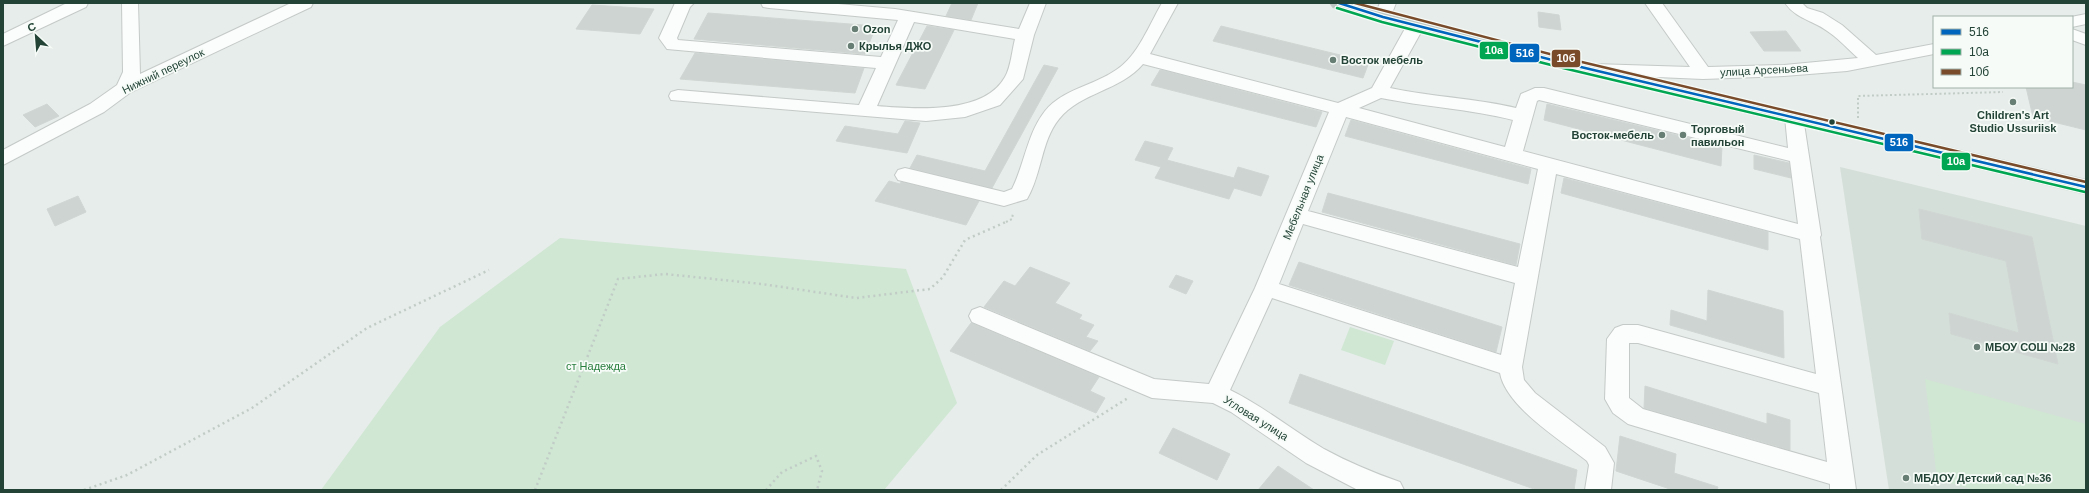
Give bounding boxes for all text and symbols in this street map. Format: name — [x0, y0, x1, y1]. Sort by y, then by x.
north arrow — [16, 16, 56, 56]
legend — [1933, 16, 2073, 88]
text: С — [25, 20, 38, 34]
place label: Ozon — [863, 23, 891, 35]
marker: Ozon — [850, 24, 860, 34]
text: 516 — [1969, 25, 1989, 39]
place label: Крылья ДЖО — [859, 40, 932, 52]
marker: Крылья ДЖО — [846, 41, 856, 51]
line badge: 10а — [1479, 41, 1509, 60]
line badge: 516 — [1509, 43, 1540, 63]
text: 10а — [1485, 44, 1504, 56]
text: 10а — [1969, 45, 1989, 59]
street label: Нижний переулок — [120, 46, 206, 96]
text: 516 — [1516, 47, 1534, 59]
line badge: 10б — [1551, 49, 1581, 68]
text: 10б — [1556, 52, 1576, 64]
place label: Восток мебель — [1341, 54, 1423, 66]
marker: Восток мебель — [1328, 55, 1338, 65]
street label: улица Арсеньева — [1720, 62, 1809, 78]
text: 10б — [1969, 65, 1989, 79]
marker: Children's Art Studio Ussuriisk — [2008, 97, 2018, 107]
place label: Children's Art Studio Ussuriisk — [1970, 109, 2057, 134]
unlabelled marker — [1827, 117, 1837, 127]
place label: Торговый павильон — [1691, 123, 1745, 148]
place label: Восток-мебель — [1571, 129, 1654, 141]
marker: Восток-мебель — [1657, 130, 1667, 140]
marker: Торговый павильон — [1678, 130, 1688, 140]
line badge: 516 — [1884, 133, 1914, 152]
text: 516 — [1890, 136, 1908, 148]
street label: Мебельная улица — [1280, 152, 1326, 241]
line badge: 10а — [1941, 152, 1971, 171]
text: 10а — [1947, 155, 1966, 167]
place label: МБОУ СОШ №28 — [1985, 341, 2075, 353]
marker: МБОУ СОШ №28 — [1972, 342, 1982, 352]
park label: ст Надежда — [566, 360, 627, 372]
street label: Угловая улица — [1221, 393, 1291, 443]
place label: МБДОУ Детский сад №36 — [1914, 472, 2051, 484]
marker: МБДОУ Детский сад №36 — [1901, 473, 1911, 483]

